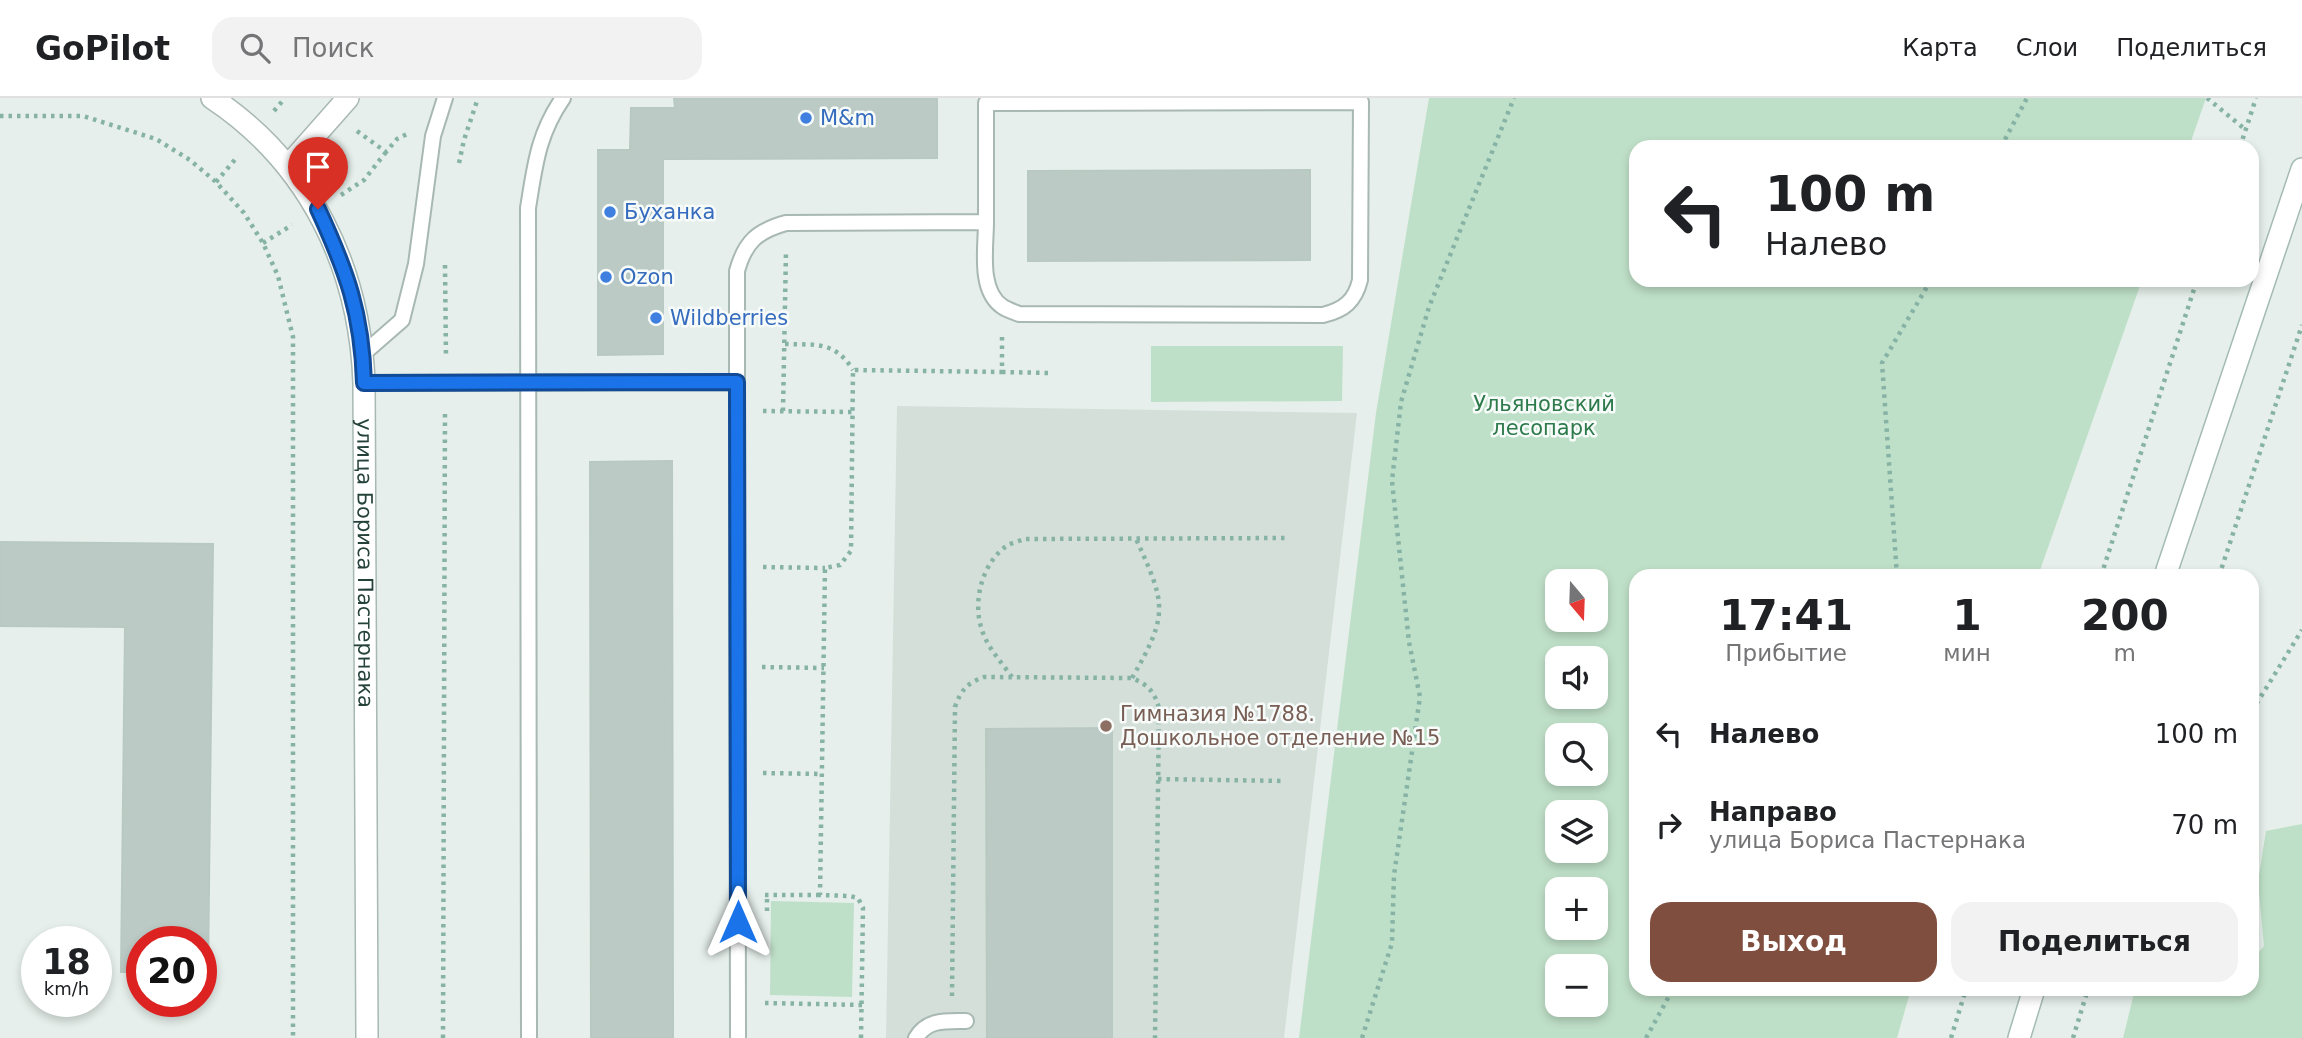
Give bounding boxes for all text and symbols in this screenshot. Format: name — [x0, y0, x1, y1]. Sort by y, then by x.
search box — [212, 17, 702, 80]
text: GoPilot — [35, 29, 170, 68]
icon: search — [236, 29, 274, 67]
text: Поиск — [292, 33, 374, 63]
text: Карта — [1902, 34, 1978, 62]
text: Слои — [2016, 34, 2078, 62]
text: Поделиться — [2116, 34, 2267, 62]
place label: M&m — [820, 106, 875, 130]
marker: M&m — [798, 110, 814, 126]
pin — [288, 137, 348, 209]
icon: arrive — [299, 148, 337, 186]
text: 100 m — [1765, 166, 1935, 223]
icon: left — [1650, 168, 1741, 259]
place label: Буханка — [624, 200, 715, 224]
marker: Буханка — [602, 204, 618, 220]
text: Налево — [1765, 225, 1887, 263]
place label: Ozon — [620, 265, 674, 289]
marker: Ozon — [598, 269, 614, 285]
place label: Wildberries — [670, 306, 788, 330]
marker: Wildberries — [648, 310, 664, 326]
park label: Ульяновский лесопарк — [1473, 392, 1615, 440]
street label: улица Бориса Пастернака — [352, 418, 377, 708]
north arrow — [1545, 569, 1608, 632]
map controls — [1545, 569, 1608, 1017]
text: 17:41 — [1719, 591, 1853, 640]
text: 1 — [1952, 591, 1982, 640]
text: 200 — [2081, 591, 2169, 640]
text: Прибытие — [1725, 640, 1847, 666]
text: мин — [1943, 640, 1991, 666]
text: m — [2114, 640, 2136, 666]
button: sound — [1545, 646, 1608, 709]
place label: Гимназия №1788. Дошкольное отделение №15 — [1120, 702, 1440, 750]
icon: left — [1650, 715, 1688, 753]
marker: Гимназия №1788. Дошкольное отделение №15 — [1098, 718, 1114, 734]
text: Налево — [1709, 719, 1819, 749]
text: 100 m — [2155, 719, 2238, 749]
button: search — [1545, 723, 1608, 786]
text: Направо — [1709, 797, 1837, 827]
button: layers — [1545, 800, 1608, 863]
icon: right — [1650, 806, 1688, 844]
text: 70 m — [2171, 810, 2238, 840]
text: улица Бориса Пастернака — [1709, 827, 2026, 853]
button: + — [1545, 877, 1608, 940]
position arrow — [701, 885, 775, 959]
button: Выход — [1650, 902, 1937, 982]
button: Поделиться — [1951, 902, 2238, 982]
speed limit sign: 20 — [126, 926, 217, 1017]
text: 18 — [42, 942, 91, 982]
button: − — [1545, 954, 1608, 1017]
text: km/h — [44, 978, 89, 999]

